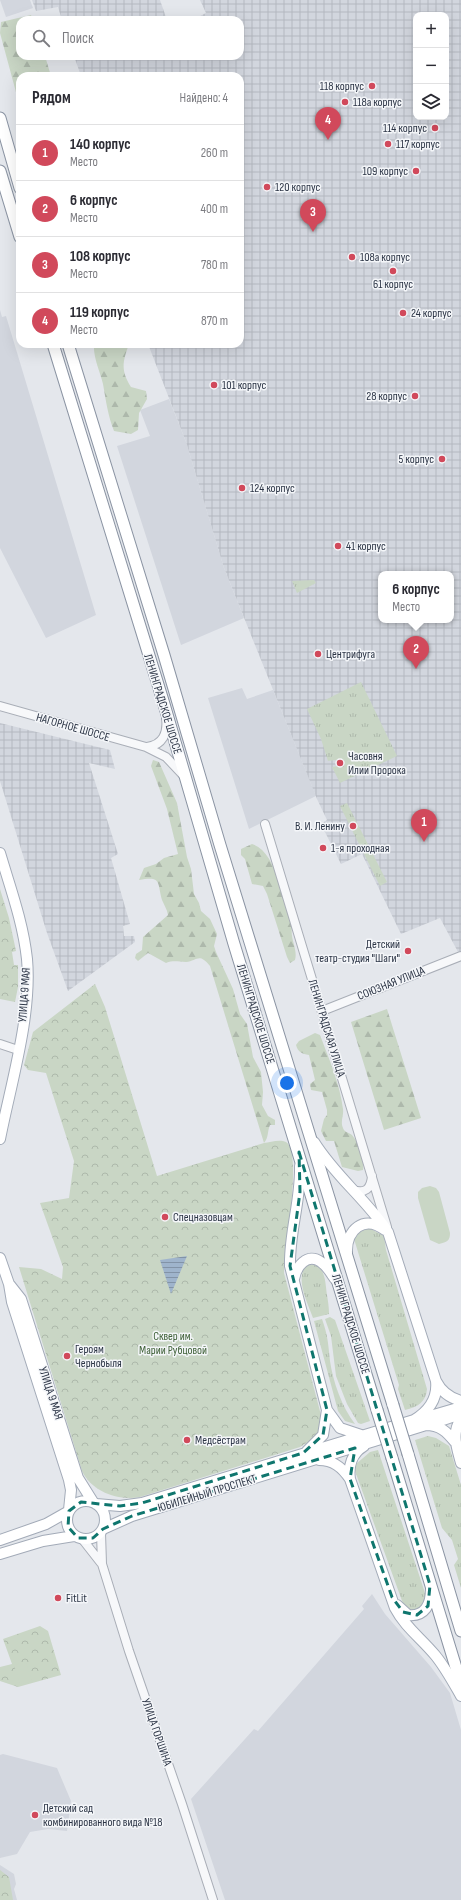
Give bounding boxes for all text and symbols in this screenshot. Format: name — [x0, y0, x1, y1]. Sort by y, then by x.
map controls — [413, 12, 449, 120]
button: + — [413, 12, 449, 48]
search box — [16, 16, 244, 60]
icon: search — [30, 27, 52, 49]
text: Поиск — [62, 29, 94, 48]
button: − — [413, 48, 449, 84]
place label: 118 корпус — [320, 79, 364, 94]
marker: 118 корпус — [367, 81, 377, 91]
button: layers — [413, 84, 449, 120]
text: Рядом — [32, 88, 71, 108]
text: Найдено: 4 — [180, 90, 228, 106]
place label: 118а корпус — [353, 95, 402, 110]
marker: 118а корпус — [340, 97, 350, 107]
pin: 4 — [315, 107, 341, 140]
place label: 114 корпус — [383, 121, 427, 136]
marker: 114 корпус — [430, 123, 440, 133]
text: 140 корпус — [70, 135, 131, 154]
place label: 117 корпус — [396, 137, 440, 152]
marker: 117 корпус — [383, 139, 393, 149]
text: 1 — [42, 145, 48, 161]
text: 260 m — [201, 145, 228, 161]
text: Место — [70, 154, 98, 170]
place label: 109 корпус — [363, 164, 408, 179]
marker: 109 корпус — [411, 166, 421, 176]
place label: 120 корпус — [275, 180, 320, 195]
marker: 120 корпус — [262, 182, 272, 192]
text: 6 корпус — [70, 191, 118, 210]
pin: 3 — [300, 199, 326, 232]
text: 2 — [42, 201, 48, 217]
text: 400 m — [201, 201, 228, 217]
text: Место — [70, 210, 98, 226]
text: 108 корпус — [70, 247, 131, 266]
place label: 108а корпус — [360, 250, 410, 265]
marker: 108а корпус — [347, 252, 357, 262]
text: 3 — [42, 257, 48, 273]
text: 780 m — [201, 257, 228, 273]
text: Место — [70, 266, 98, 282]
marker: 61 корпус — [388, 266, 398, 276]
place label: 61 корпус — [373, 277, 413, 292]
text: 119 корпус — [70, 303, 129, 322]
place label: 24 корпус — [411, 306, 452, 321]
marker: 24 корпус — [398, 308, 408, 318]
text: 4 — [42, 313, 48, 329]
text: 870 m — [201, 313, 228, 329]
text: Место — [70, 322, 98, 338]
place label: 101 корпус — [222, 378, 267, 393]
marker: 101 корпус — [209, 380, 219, 390]
place label: 28 корпус — [366, 389, 407, 404]
marker: 28 корпус — [410, 391, 420, 401]
place label: 5 корпус — [399, 452, 434, 467]
marker: 5 корпус — [437, 454, 447, 464]
place label: 124 корпус — [250, 481, 295, 496]
marker: 124 корпус — [237, 483, 247, 493]
place label: 41 корпус — [346, 539, 386, 554]
marker: 41 корпус — [333, 541, 343, 551]
popup — [378, 571, 454, 623]
text: 6 корпус — [392, 580, 440, 599]
text: Место — [392, 599, 420, 615]
pin: 2 — [403, 636, 429, 669]
place label: Центрифуга — [326, 647, 376, 662]
marker: Центрифуга — [313, 649, 323, 659]
street label: ЛЕНИНГРАДСКОЕ ШОССЕ — [140, 652, 185, 756]
street label: НАГОРНОЕ ШОССЕ — [34, 710, 111, 745]
place label: Часовня Илии Пророка — [348, 749, 406, 778]
marker: Часовня Илии Пророка — [335, 758, 345, 768]
pin: 1 — [411, 809, 437, 842]
place label: В. И. Ленину — [295, 819, 345, 834]
marker: В. И. Ленину — [348, 821, 358, 831]
place label: 1-я проходная — [331, 841, 390, 856]
marker: 1-я проходная — [318, 843, 328, 853]
place label: Детский театр-студия "Шаги" — [315, 937, 400, 966]
marker: Детский театр-студия "Шаги" — [403, 946, 413, 956]
street label: ЛЕНИНГРАДСКОЕ ШОССЕ — [233, 962, 278, 1066]
street label: СОЮЗНАЯ УЛИЦА — [355, 963, 428, 1004]
street label: УЛИЦА 9 МАЯ — [15, 967, 34, 1023]
street label: ЛЕНИНГРАДСКАЯ УЛИЦА — [305, 978, 349, 1080]
your location — [277, 1073, 297, 1093]
place label: Спецназовцам — [173, 1210, 233, 1225]
marker: Спецназовцам — [160, 1212, 170, 1222]
street label: ЛЕНИНГРАДСКОЕ ШОССЕ — [328, 1272, 373, 1376]
park label: Сквер им. Марии Рубцовой — [139, 1329, 207, 1358]
place label: Героям Чернобыля — [75, 1342, 122, 1371]
marker: Героям Чернобыля — [62, 1351, 72, 1361]
street label: УЛИЦА 9 МАЯ — [35, 1365, 66, 1422]
place label: Медсёстрам — [195, 1433, 246, 1448]
marker: Медсёстрам — [182, 1435, 192, 1445]
street label: ЮБИЛЕЙНЫЙ ПРОСПЕКТ — [156, 1471, 258, 1516]
place label: FitLit — [66, 1591, 87, 1606]
marker: FitLit — [53, 1593, 63, 1603]
street label: УЛИЦА ГОРШИНА — [138, 1696, 175, 1769]
place label: Детский сад комбинированного вида №18 — [43, 1801, 162, 1830]
marker: Детский сад комбинированного вида №18 — [30, 1810, 40, 1820]

